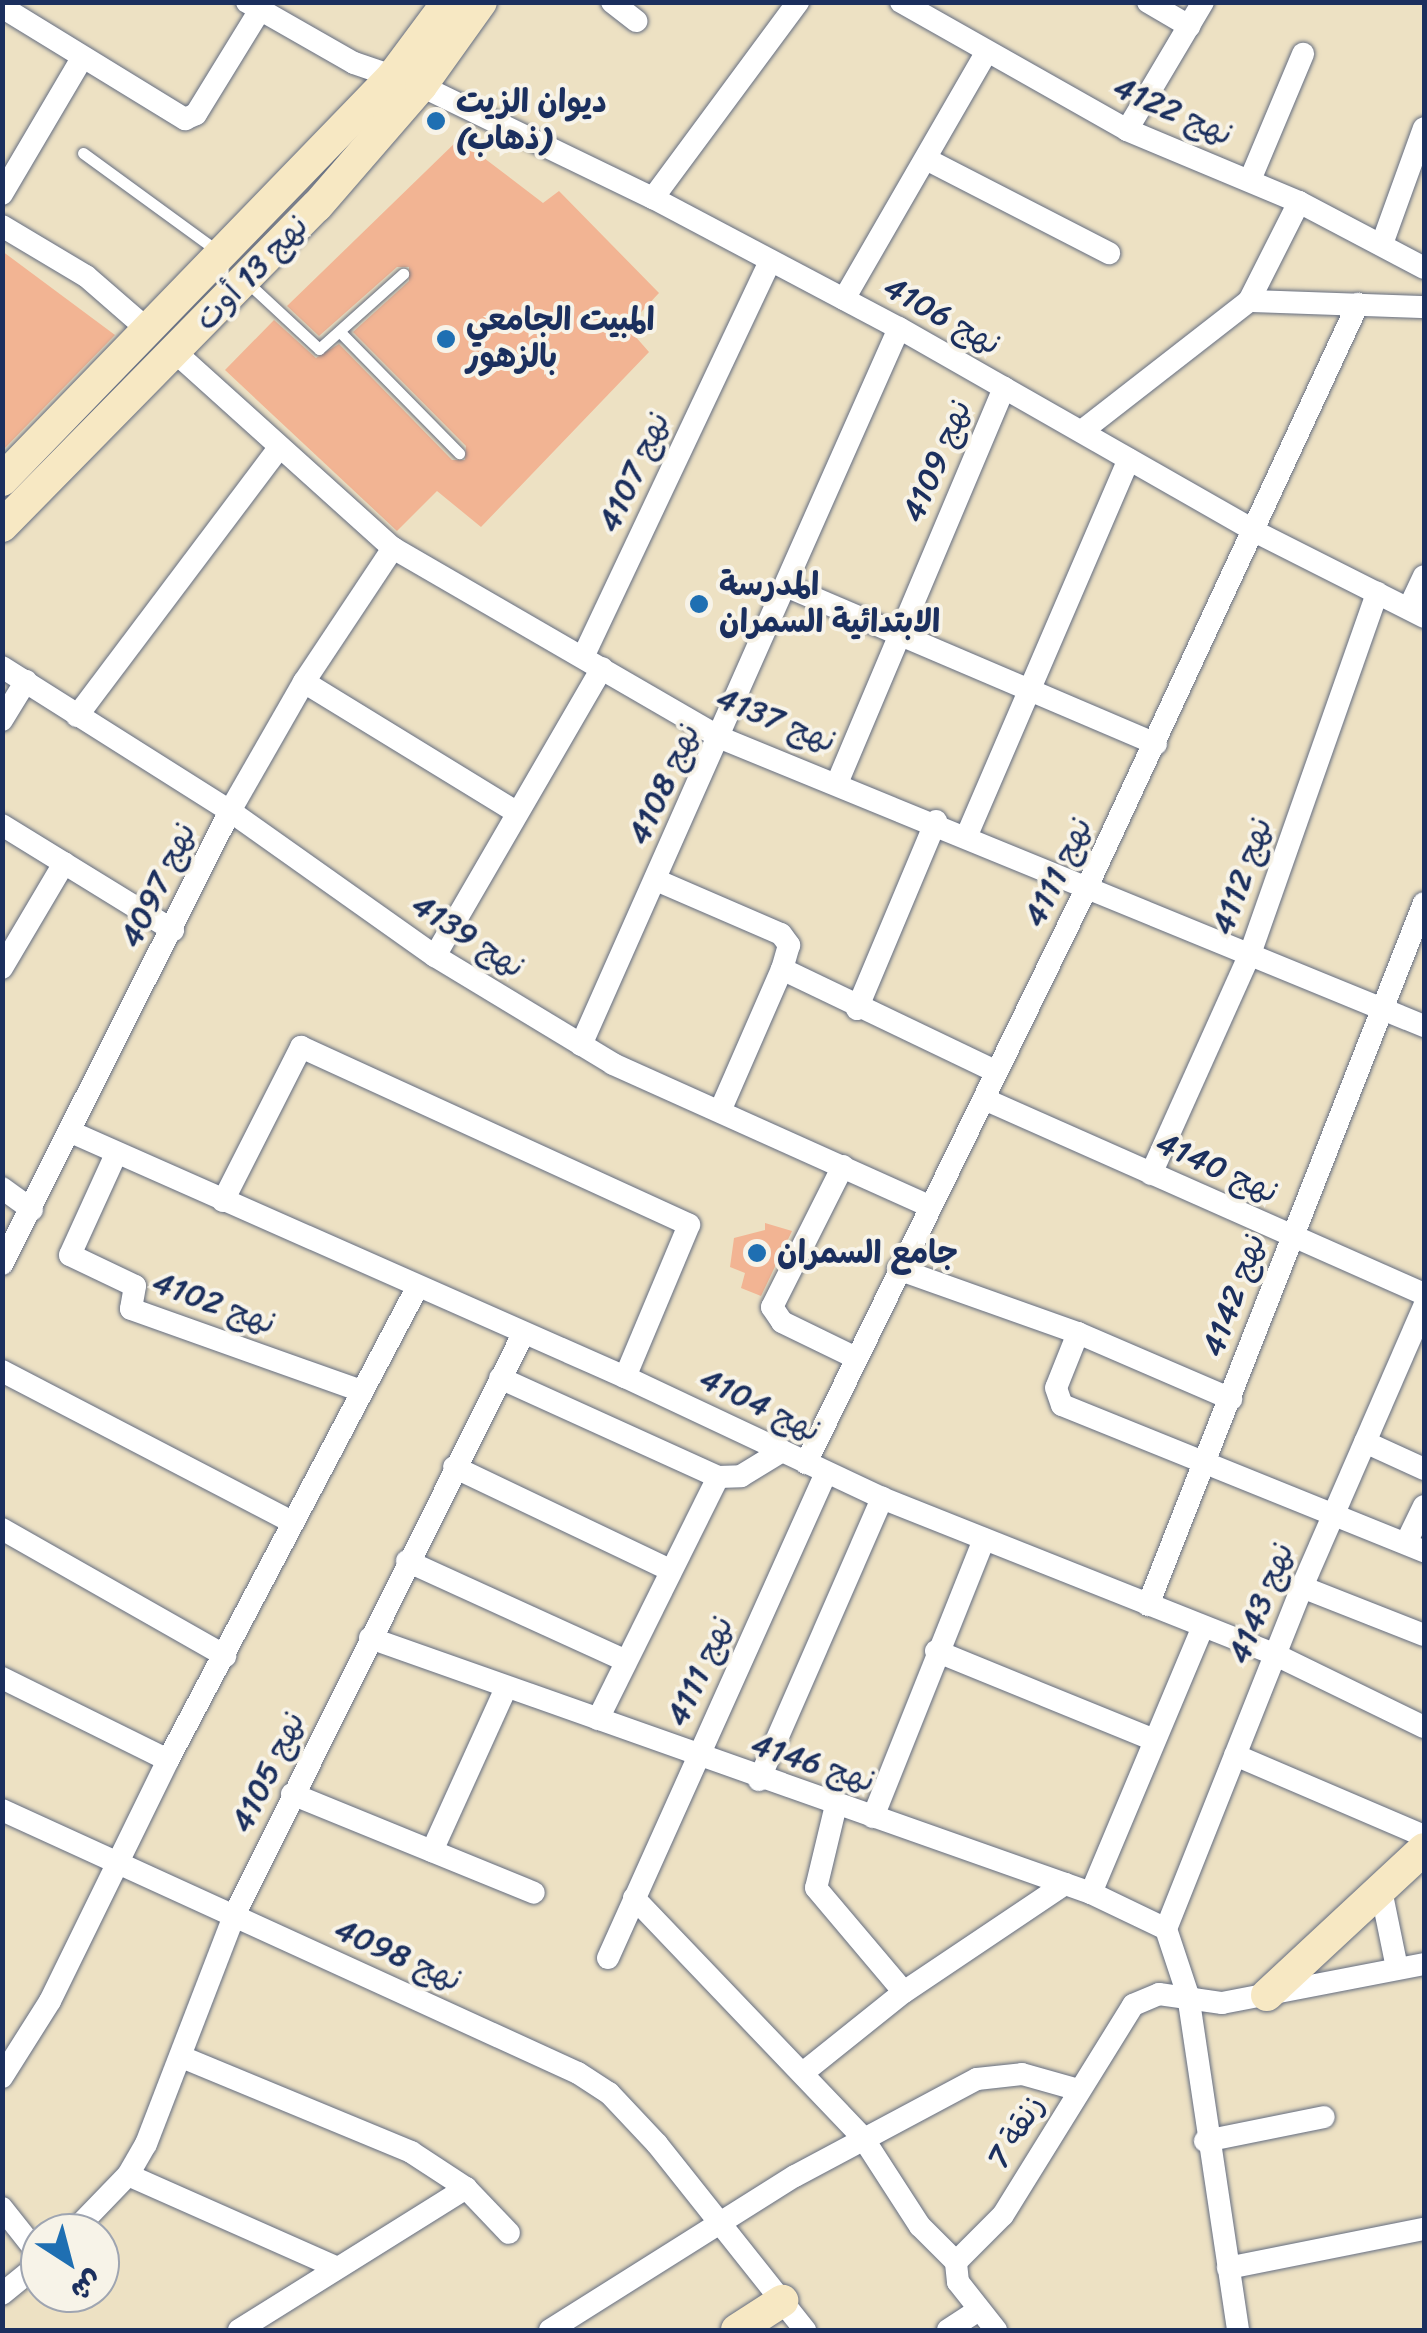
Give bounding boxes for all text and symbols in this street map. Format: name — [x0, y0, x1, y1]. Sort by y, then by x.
street label: نهج 4122 — [1107, 68, 1239, 154]
place label: ديوان الزيت (ذهاب) — [456, 84, 607, 159]
marker: ديوان الزيت (ذهاب) — [425, 110, 447, 132]
street label: نهج 13 أوت — [187, 207, 317, 339]
street label: نهج 4106 — [877, 268, 1007, 364]
place label: المبيت الجامعي بالزهور — [466, 302, 655, 377]
marker: المبيت الجامعي بالزهور — [435, 328, 457, 350]
street label: نهج 4109 — [894, 394, 980, 528]
street label: نهج 4107 — [590, 406, 678, 538]
place label: المدرسة الابتدائية السمران — [719, 567, 940, 642]
marker: المدرسة الابتدائية السمران — [688, 593, 710, 615]
street label: نهج 4137 — [711, 679, 841, 761]
street label: نهج 4108 — [619, 717, 709, 851]
street label: نهج 4111 — [1015, 811, 1101, 933]
street label: نهج 4112 — [1203, 812, 1281, 940]
street label: نهج 4097 — [111, 816, 205, 954]
street label: نهج 4139 — [404, 885, 532, 987]
street label: نهج 4140 — [1150, 1124, 1284, 1212]
street label: نهج 4142 — [1194, 1228, 1274, 1362]
place label: جامع السمران — [777, 1234, 958, 1272]
marker: جامع السمران — [746, 1242, 768, 1264]
street label: نهج 4102 — [147, 1263, 281, 1343]
street label: نهج 4104 — [693, 1359, 827, 1451]
street label: نهج 4143 — [1219, 1537, 1303, 1669]
street label: نهج 4111 — [658, 1610, 742, 1732]
street label: نهج 4105 — [222, 1705, 314, 1839]
street label: نهج 4146 — [746, 1725, 880, 1801]
street label: نهج 4098 — [329, 1910, 467, 2000]
street label: زنقة 7 — [979, 2088, 1053, 2176]
north arrow — [20, 2213, 120, 2313]
text: ش — [60, 2257, 114, 2315]

